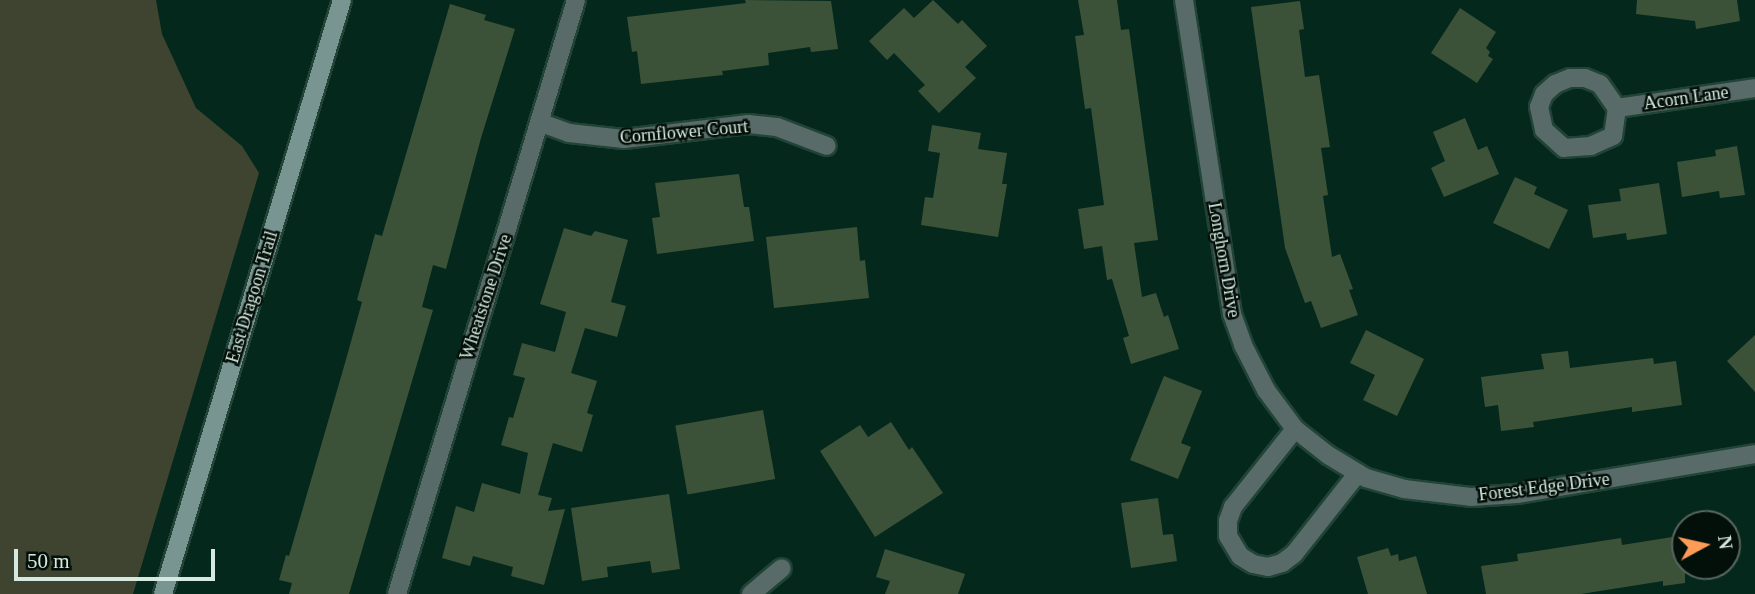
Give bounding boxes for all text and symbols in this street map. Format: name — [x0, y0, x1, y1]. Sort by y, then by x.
street label: Acorn Lane — [1642, 81, 1730, 115]
street label: Cornflower Court — [619, 116, 749, 148]
street label: Longhorn Drive — [1203, 201, 1245, 319]
street label: East Dragoon Trail — [222, 228, 282, 366]
street label: Wheatstone Drive — [456, 232, 516, 362]
street label: Forest Edge Drive — [1477, 468, 1611, 506]
north arrow — [1671, 510, 1741, 580]
scale bar — [18, 534, 219, 578]
text: N — [1714, 534, 1737, 551]
text: 50 m — [27, 549, 70, 573]

